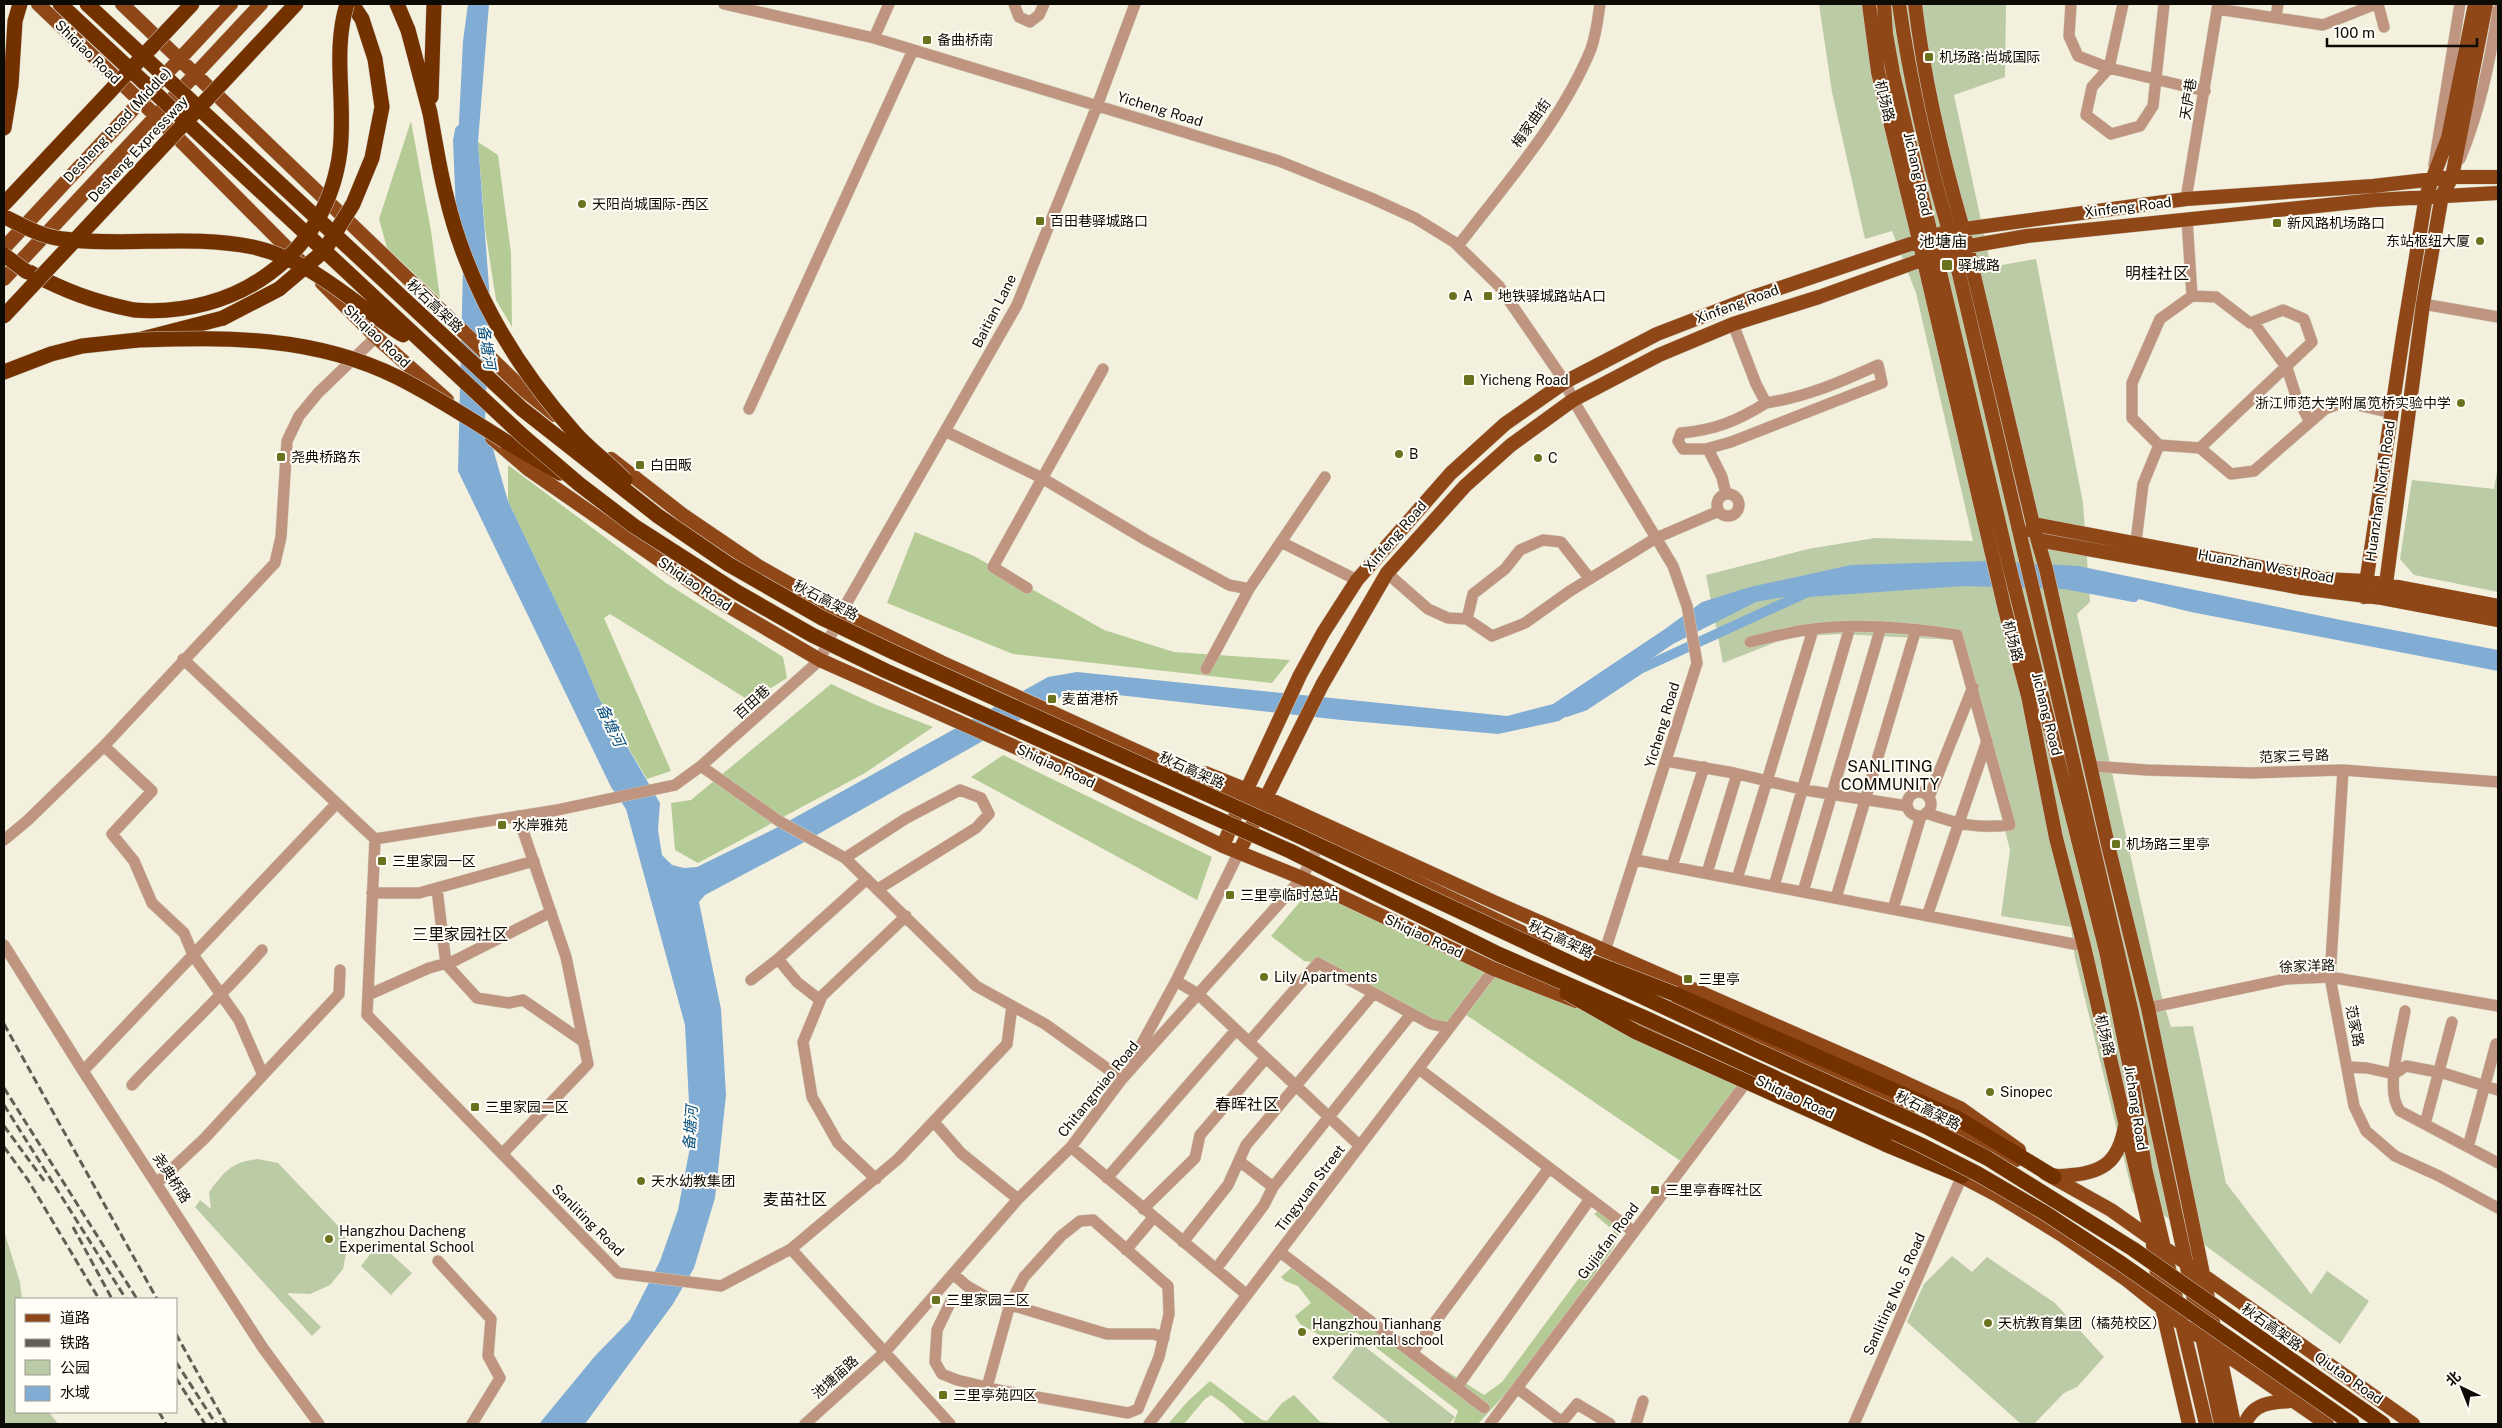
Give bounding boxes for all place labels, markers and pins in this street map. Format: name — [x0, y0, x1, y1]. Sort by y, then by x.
place label: 备曲桥南 — [937, 32, 993, 48]
marker: 备曲桥南 — [921, 34, 933, 46]
place label: 机场路·尚城国际 — [1939, 49, 2040, 65]
marker: 机场路·尚城国际 — [1923, 51, 1935, 63]
place label: 天阳尚城国际-西区 — [592, 196, 709, 212]
marker: 天阳尚城国际-西区 — [576, 198, 588, 210]
place label: 百田巷驿城路口 — [1050, 213, 1148, 229]
marker: 百田巷驿城路口 — [1034, 215, 1046, 227]
place label: 新风路机场路口 — [2287, 215, 2385, 231]
marker: 新风路机场路口 — [2271, 217, 2283, 229]
place label: 东站枢纽大厦 — [2386, 233, 2470, 249]
marker: 东站枢纽大厦 — [2474, 235, 2486, 247]
place label: 驿城路 — [1958, 257, 2000, 273]
marker: 驿城路 — [1940, 258, 1954, 272]
place label: A — [1463, 288, 1473, 304]
place label: 地铁驿城路站A口 — [1498, 288, 1606, 304]
marker: A — [1447, 290, 1459, 302]
marker: 地铁驿城路站A口 — [1482, 290, 1494, 302]
place label: Yicheng Road — [1480, 372, 1569, 388]
marker: Yicheng Road — [1462, 373, 1476, 387]
place label: 浙江师范大学附属笕桥实验中学 — [2255, 395, 2451, 411]
marker: 浙江师范大学附属笕桥实验中学 — [2455, 397, 2467, 409]
place label: B — [1409, 446, 1418, 462]
marker: B — [1393, 448, 1405, 460]
place label: 尧典桥路东 — [291, 449, 361, 465]
place label: C — [1548, 450, 1558, 466]
marker: 尧典桥路东 — [275, 451, 287, 463]
marker: C — [1532, 452, 1544, 464]
place label: 白田畈 — [650, 457, 692, 473]
marker: 白田畈 — [634, 459, 646, 471]
place label: 麦苗港桥 — [1062, 691, 1118, 707]
marker: 麦苗港桥 — [1046, 693, 1058, 705]
place label: 水岸雅苑 — [512, 817, 568, 833]
marker: 水岸雅苑 — [496, 819, 508, 831]
place label: 机场路三里亭 — [2126, 836, 2210, 852]
marker: 机场路三里亭 — [2110, 838, 2122, 850]
place label: 三里家园一区 — [392, 853, 476, 869]
marker: 三里家园一区 — [376, 855, 388, 867]
place label: 三里亭临时总站 — [1240, 887, 1338, 903]
marker: 三里亭临时总站 — [1224, 889, 1236, 901]
place label: Lily Apartments — [1274, 969, 1377, 985]
marker: Lily Apartments — [1258, 971, 1270, 983]
place label: 三里亭 — [1698, 971, 1740, 987]
marker: 三里亭 — [1682, 973, 1694, 985]
place label: Sinopec — [2000, 1084, 2053, 1100]
marker: Sinopec — [1984, 1086, 1996, 1098]
place label: 三里家园二区 — [485, 1099, 569, 1115]
marker: 三里家园二区 — [469, 1101, 481, 1113]
place label: 天水幼教集团 — [651, 1173, 735, 1189]
marker: 天水幼教集团 — [635, 1175, 647, 1187]
place label: 三里亭春晖社区 — [1665, 1182, 1763, 1198]
marker: 三里亭春晖社区 — [1649, 1184, 1661, 1196]
place label: Hangzhou Dacheng Experimental School — [339, 1223, 474, 1255]
marker: Hangzhou Dacheng Experimental School — [323, 1233, 335, 1245]
place label: 三里家园三区 — [946, 1292, 1030, 1308]
marker: 三里家园三区 — [930, 1294, 942, 1306]
place label: 天杭教育集团（橘苑校区） — [1998, 1315, 2166, 1331]
place label: Hangzhou Tianhang experimental school — [1312, 1316, 1444, 1348]
marker: 天杭教育集团（橘苑校区） — [1982, 1317, 1994, 1329]
marker: Hangzhou Tianhang experimental school — [1296, 1326, 1308, 1338]
place label: 三里亭苑四区 — [953, 1387, 1037, 1403]
marker: 三里亭苑四区 — [937, 1389, 949, 1401]

